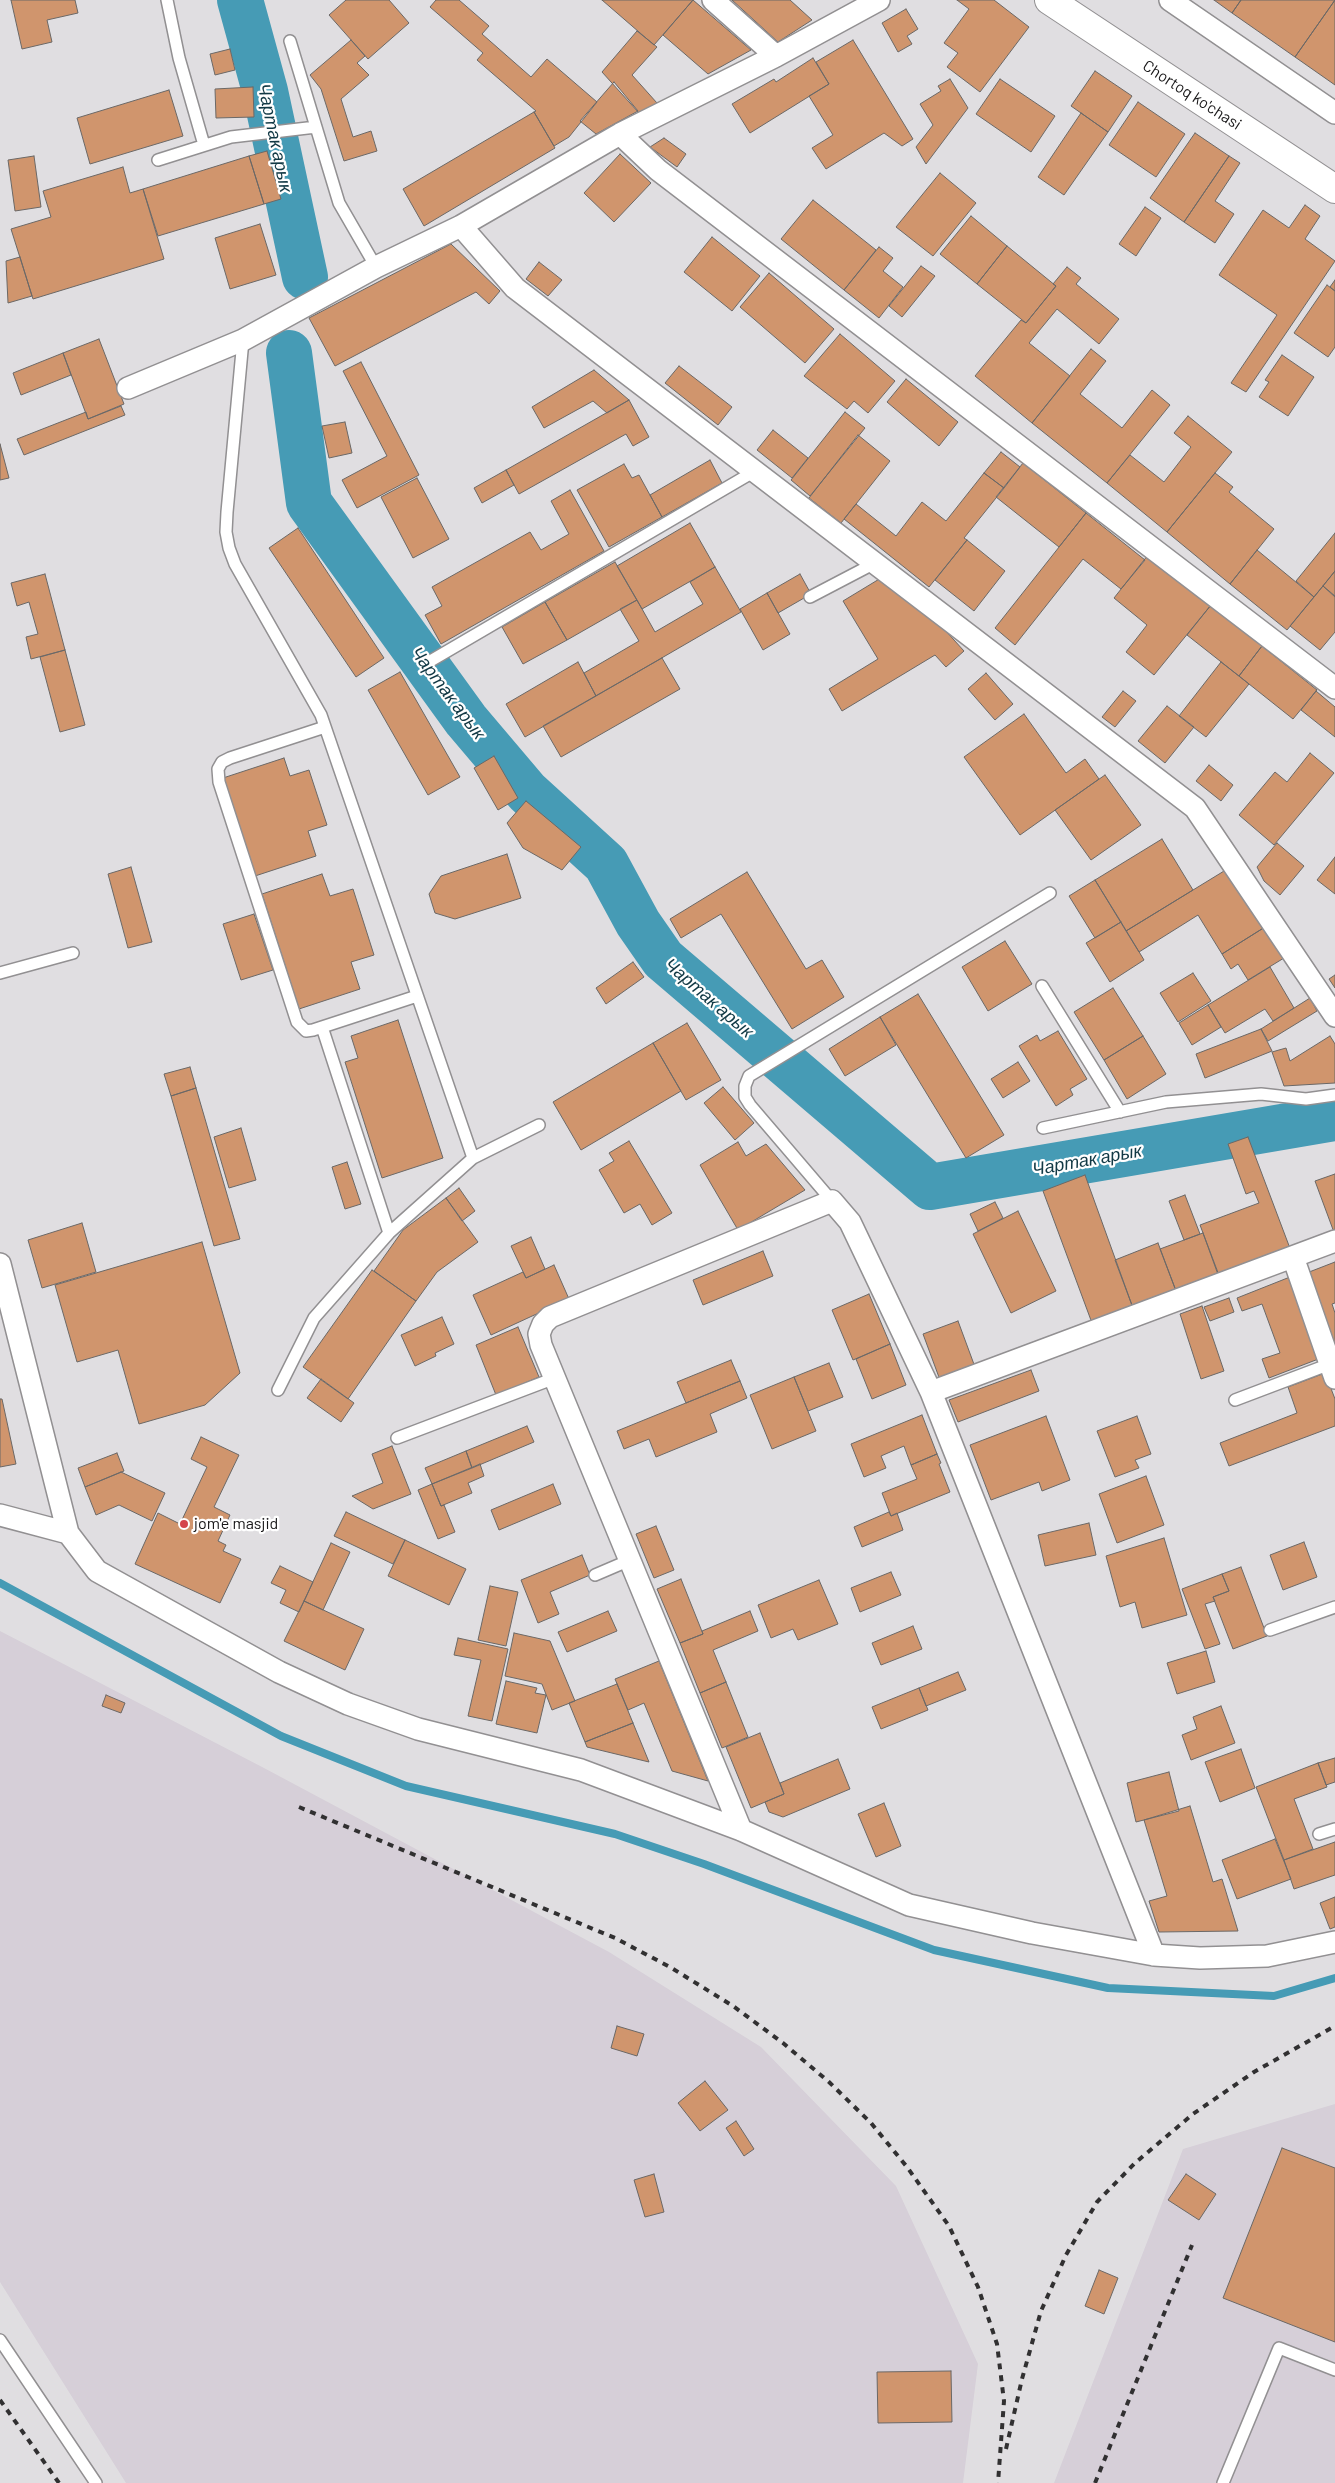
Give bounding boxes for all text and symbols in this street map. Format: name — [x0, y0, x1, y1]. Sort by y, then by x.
street label: Chortoq ko'chasi — [1139, 56, 1245, 134]
water label: Чартак арык — [253, 82, 297, 194]
water label: Чартак арык — [406, 642, 490, 744]
water label: Чартак арык — [660, 954, 758, 1042]
water label: Чартак арык — [1031, 1140, 1143, 1180]
place label: jom'e masjid — [194, 1514, 278, 1534]
marker: jom'e masjid — [178, 1518, 190, 1530]

